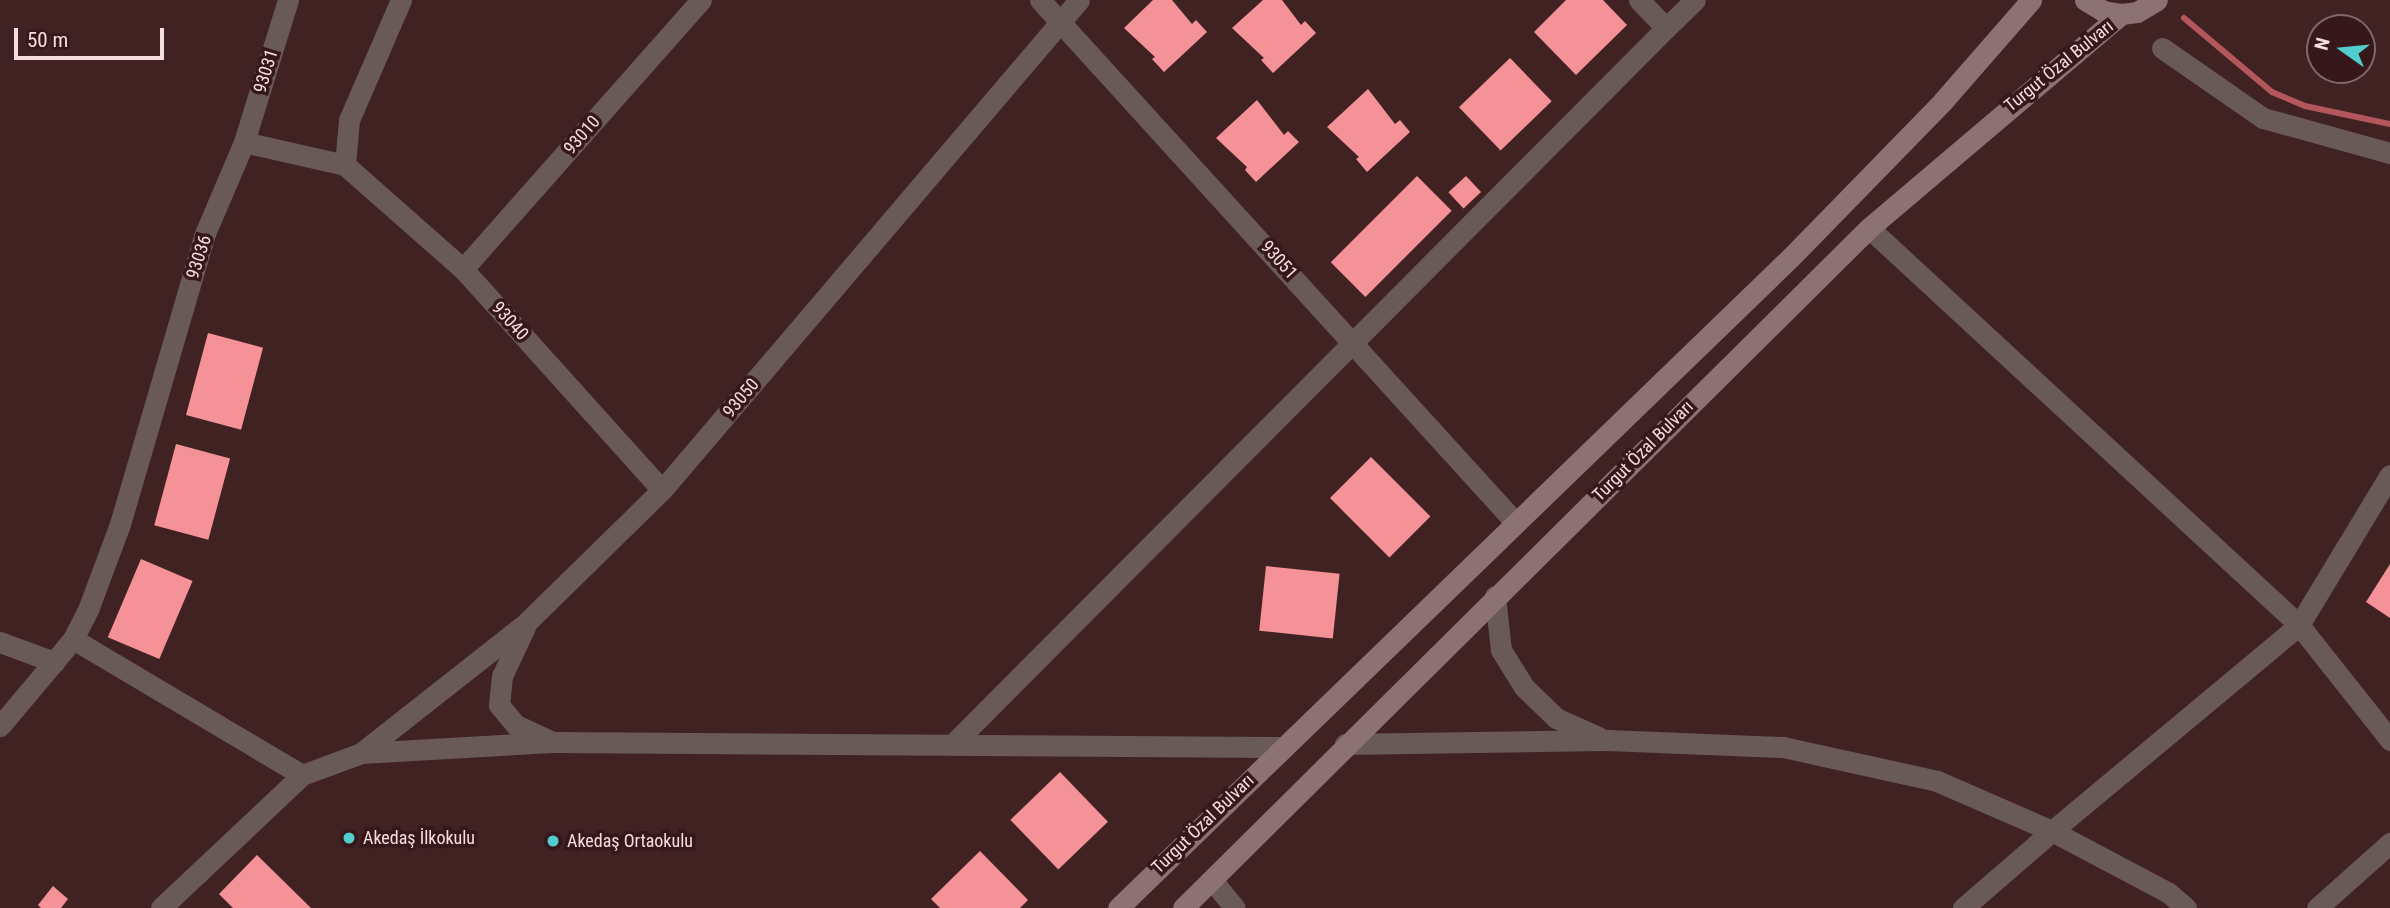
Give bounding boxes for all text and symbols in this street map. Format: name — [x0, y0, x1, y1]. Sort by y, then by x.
scale bar — [18, 14, 168, 58]
north arrow — [2306, 14, 2376, 84]
street label: Turgut Özal Bulvarı — [2000, 16, 2118, 116]
text: 50 m — [27, 28, 68, 52]
text: N — [2310, 35, 2335, 53]
street label: 93031 — [249, 47, 283, 95]
street label: 93010 — [559, 111, 605, 159]
street label: 93036 — [182, 233, 216, 281]
street label: 93051 — [1256, 236, 1302, 284]
street label: 93040 — [487, 297, 533, 345]
street label: 93050 — [718, 374, 764, 422]
street label: Turgut Özal Bulvarı — [1588, 396, 1698, 506]
street label: Turgut Özal Bulvarı — [1147, 770, 1259, 878]
place label: Akedaş İlkokulu — [363, 827, 475, 849]
marker: Akedaş İlkokulu — [341, 830, 357, 846]
place label: Akedaş Ortaokulu — [567, 830, 693, 852]
marker: Akedaş Ortaokulu — [545, 833, 561, 849]

